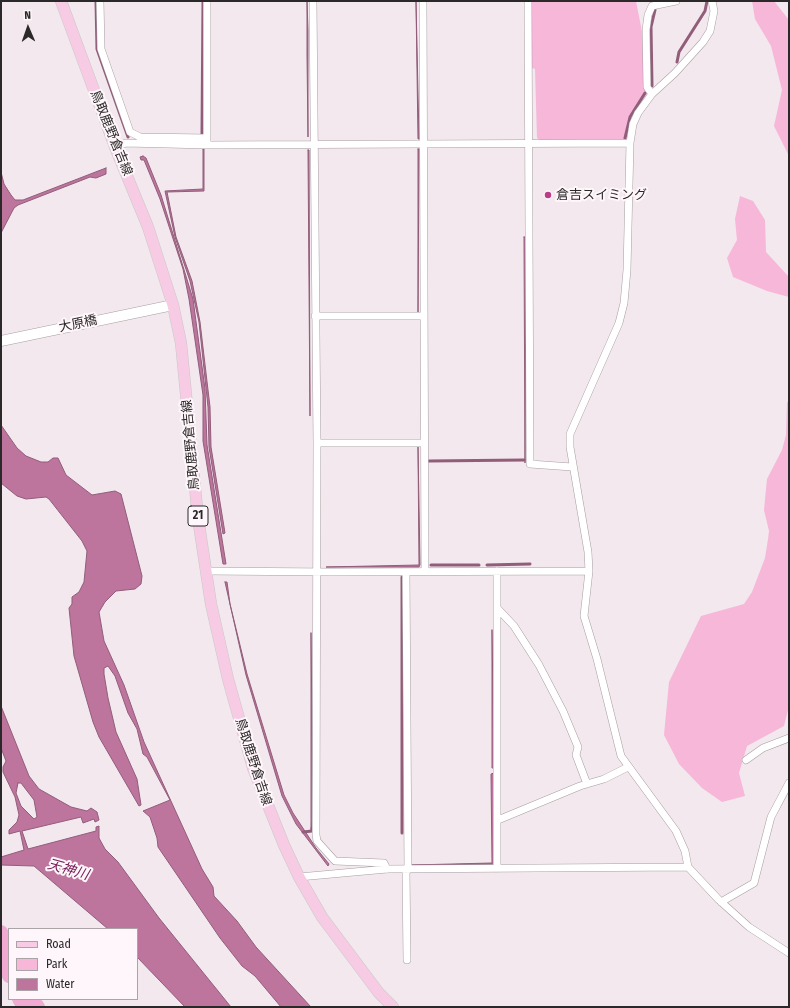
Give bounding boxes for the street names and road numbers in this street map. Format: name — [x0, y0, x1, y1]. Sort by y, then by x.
street label: 鳥取鹿野倉吉線 — [87, 88, 135, 178]
street label: 大原橋 — [57, 312, 99, 336]
street label: 鳥取鹿野倉吉線 — [179, 399, 203, 491]
road number: 21 — [188, 506, 208, 526]
street label: 鳥取鹿野倉吉線 — [232, 716, 274, 808]

